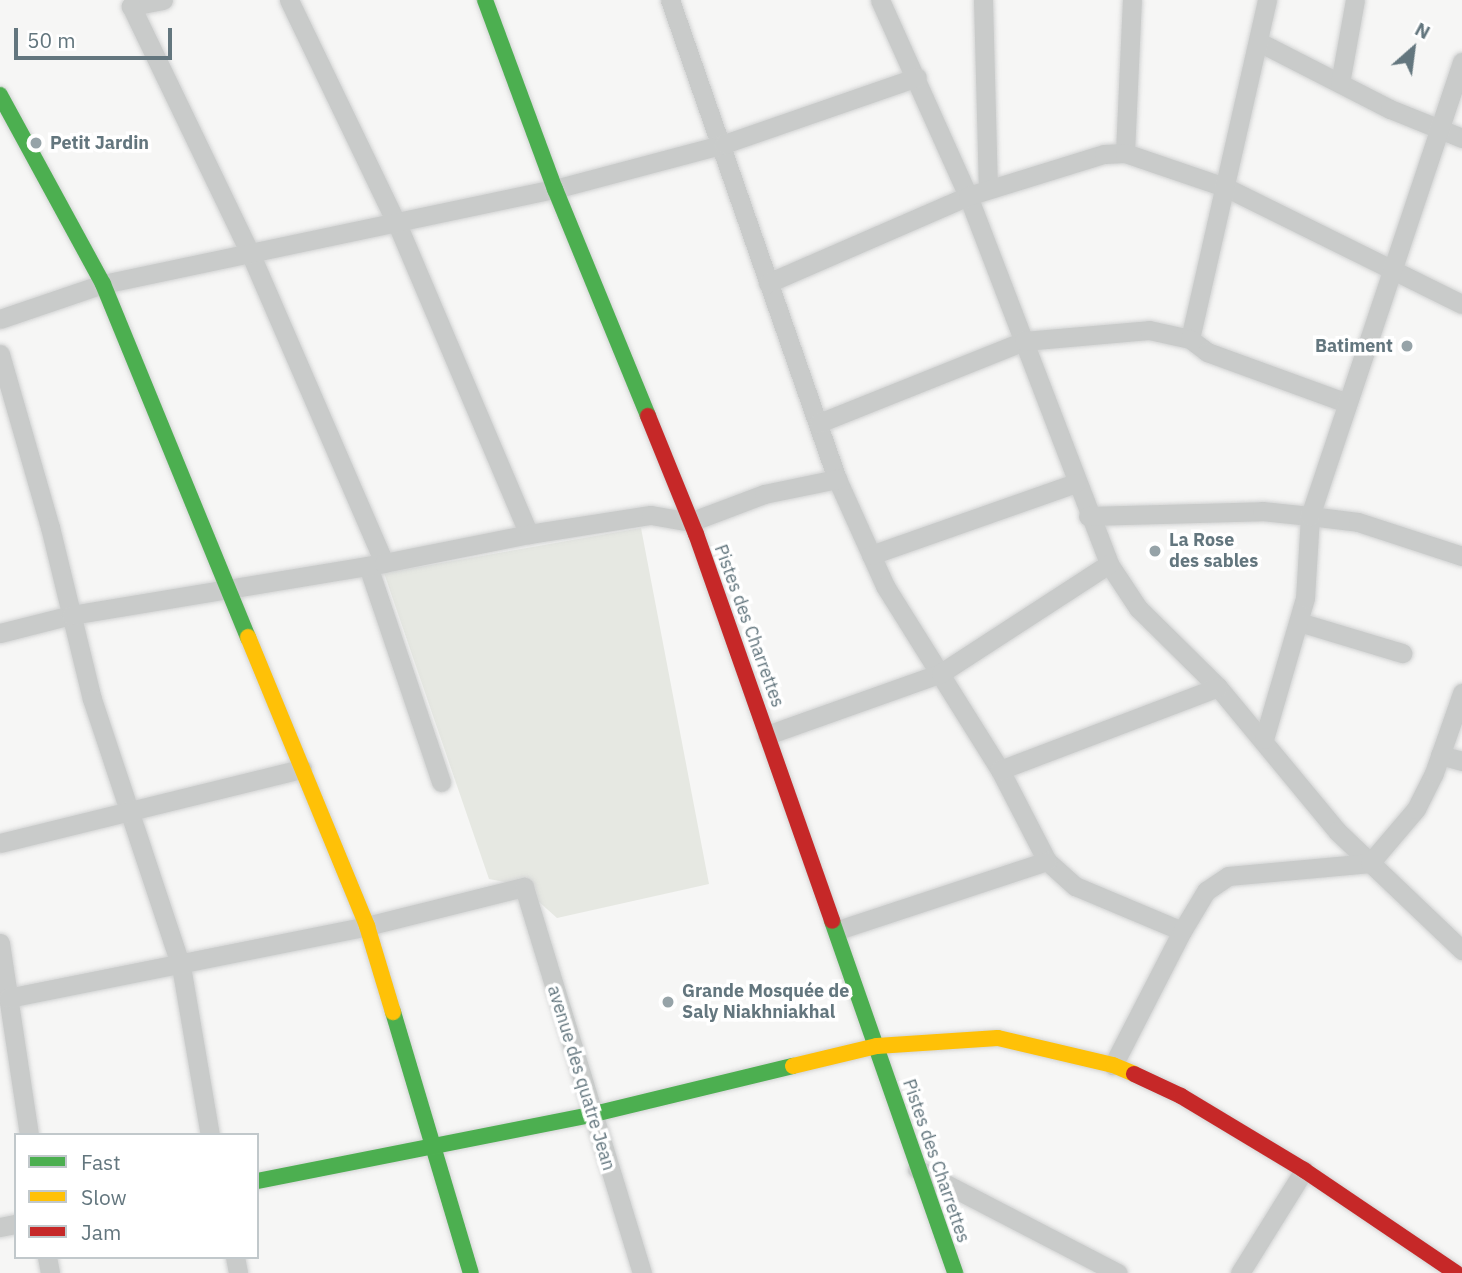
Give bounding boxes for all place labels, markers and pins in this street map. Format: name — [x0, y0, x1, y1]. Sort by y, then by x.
place label: Petit Jardin — [50, 132, 149, 154]
marker: Petit Jardin — [28, 135, 44, 151]
place label: Batiment — [1315, 335, 1393, 357]
marker: Batiment — [1399, 338, 1415, 354]
place label: La Rose des sables — [1169, 530, 1258, 572]
marker: La Rose des sables — [1147, 543, 1163, 559]
place label: Grande Mosquée de Saly Niakhniakhal — [682, 981, 849, 1024]
marker: Grande Mosquée de Saly Niakhniakhal — [660, 994, 676, 1010]

